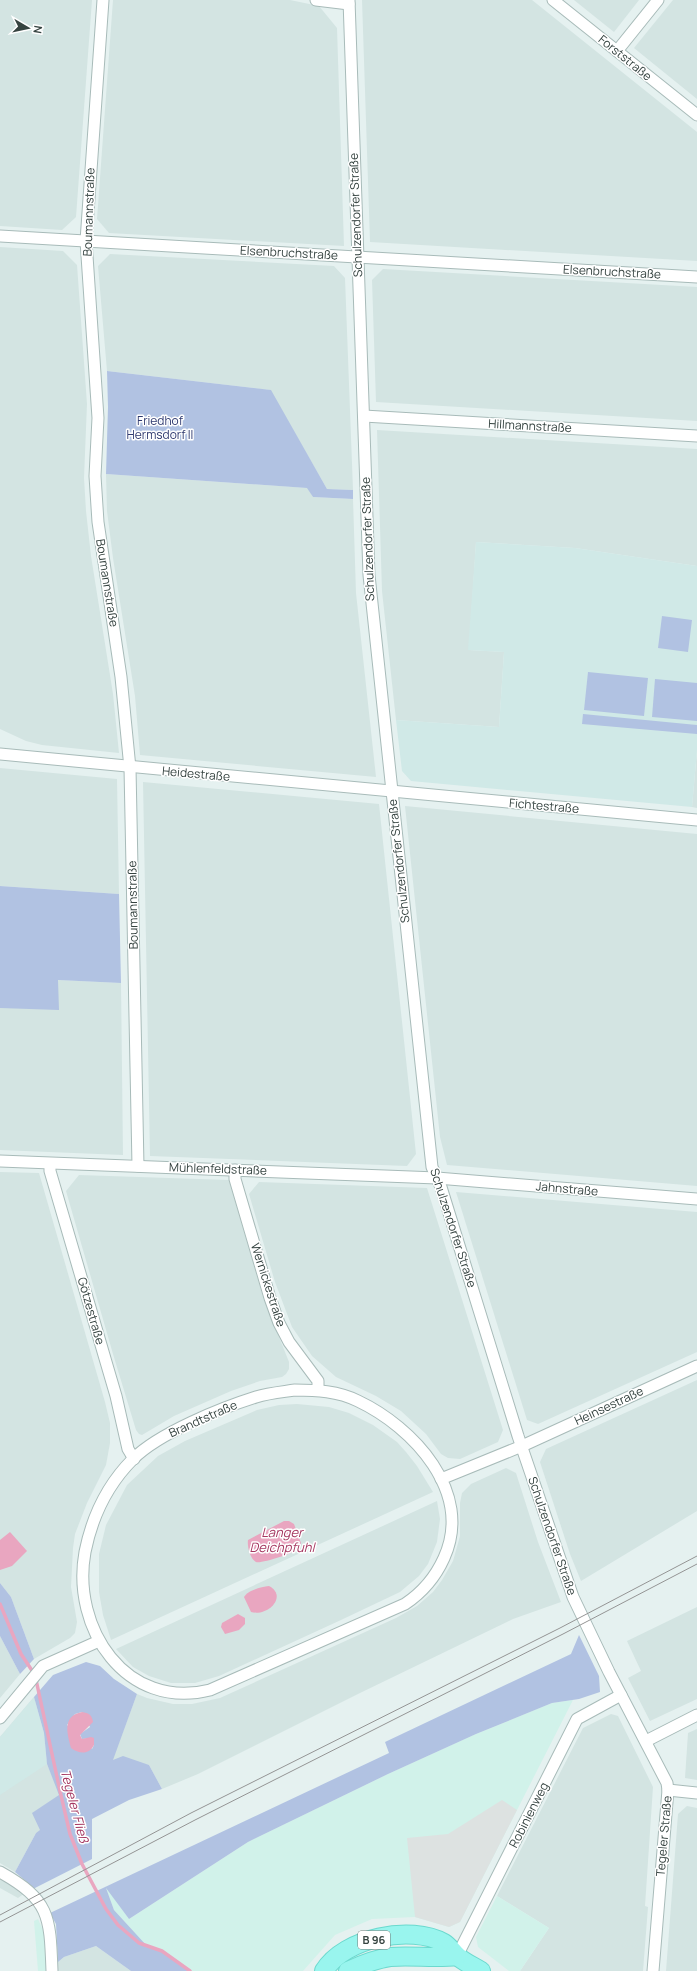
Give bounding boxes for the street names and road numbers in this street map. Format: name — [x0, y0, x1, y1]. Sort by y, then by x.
street label: Forststraße — [595, 31, 656, 84]
street label: Schulzendorfer Straße — [345, 153, 366, 277]
street label: Boumannstraße — [78, 167, 99, 257]
street label: Elsenbruchstraße — [240, 241, 339, 264]
street label: Elsenbruchstraße — [563, 260, 662, 283]
street label: Hillmannstraße — [488, 415, 572, 436]
street label: Schulzendorfer Straße — [357, 477, 378, 601]
street label: Boumannstraße — [92, 538, 123, 628]
street label: Heidestraße — [161, 762, 231, 785]
street label: Fichtestraße — [508, 794, 580, 817]
street label: Schulzendorfer Straße — [384, 798, 413, 924]
street label: Boumannstraße — [123, 860, 142, 950]
street label: Mühlenfeldstraße — [169, 1158, 267, 1179]
street label: Schulzendorfer Straße — [426, 1166, 481, 1290]
street label: Jahnstraße — [535, 1177, 599, 1200]
street label: Wernickestraße — [247, 1241, 290, 1329]
street label: Götzestraße — [74, 1275, 109, 1347]
street label: Heinsestraße — [571, 1382, 646, 1429]
street label: Brandtstraße — [166, 1396, 240, 1441]
street label: Schulzendorfer Straße — [524, 1474, 581, 1597]
street label: Robinienweg — [505, 1779, 552, 1851]
street label: Tegeler Straße — [652, 1795, 676, 1877]
road number: B 96 — [358, 1931, 390, 1949]

